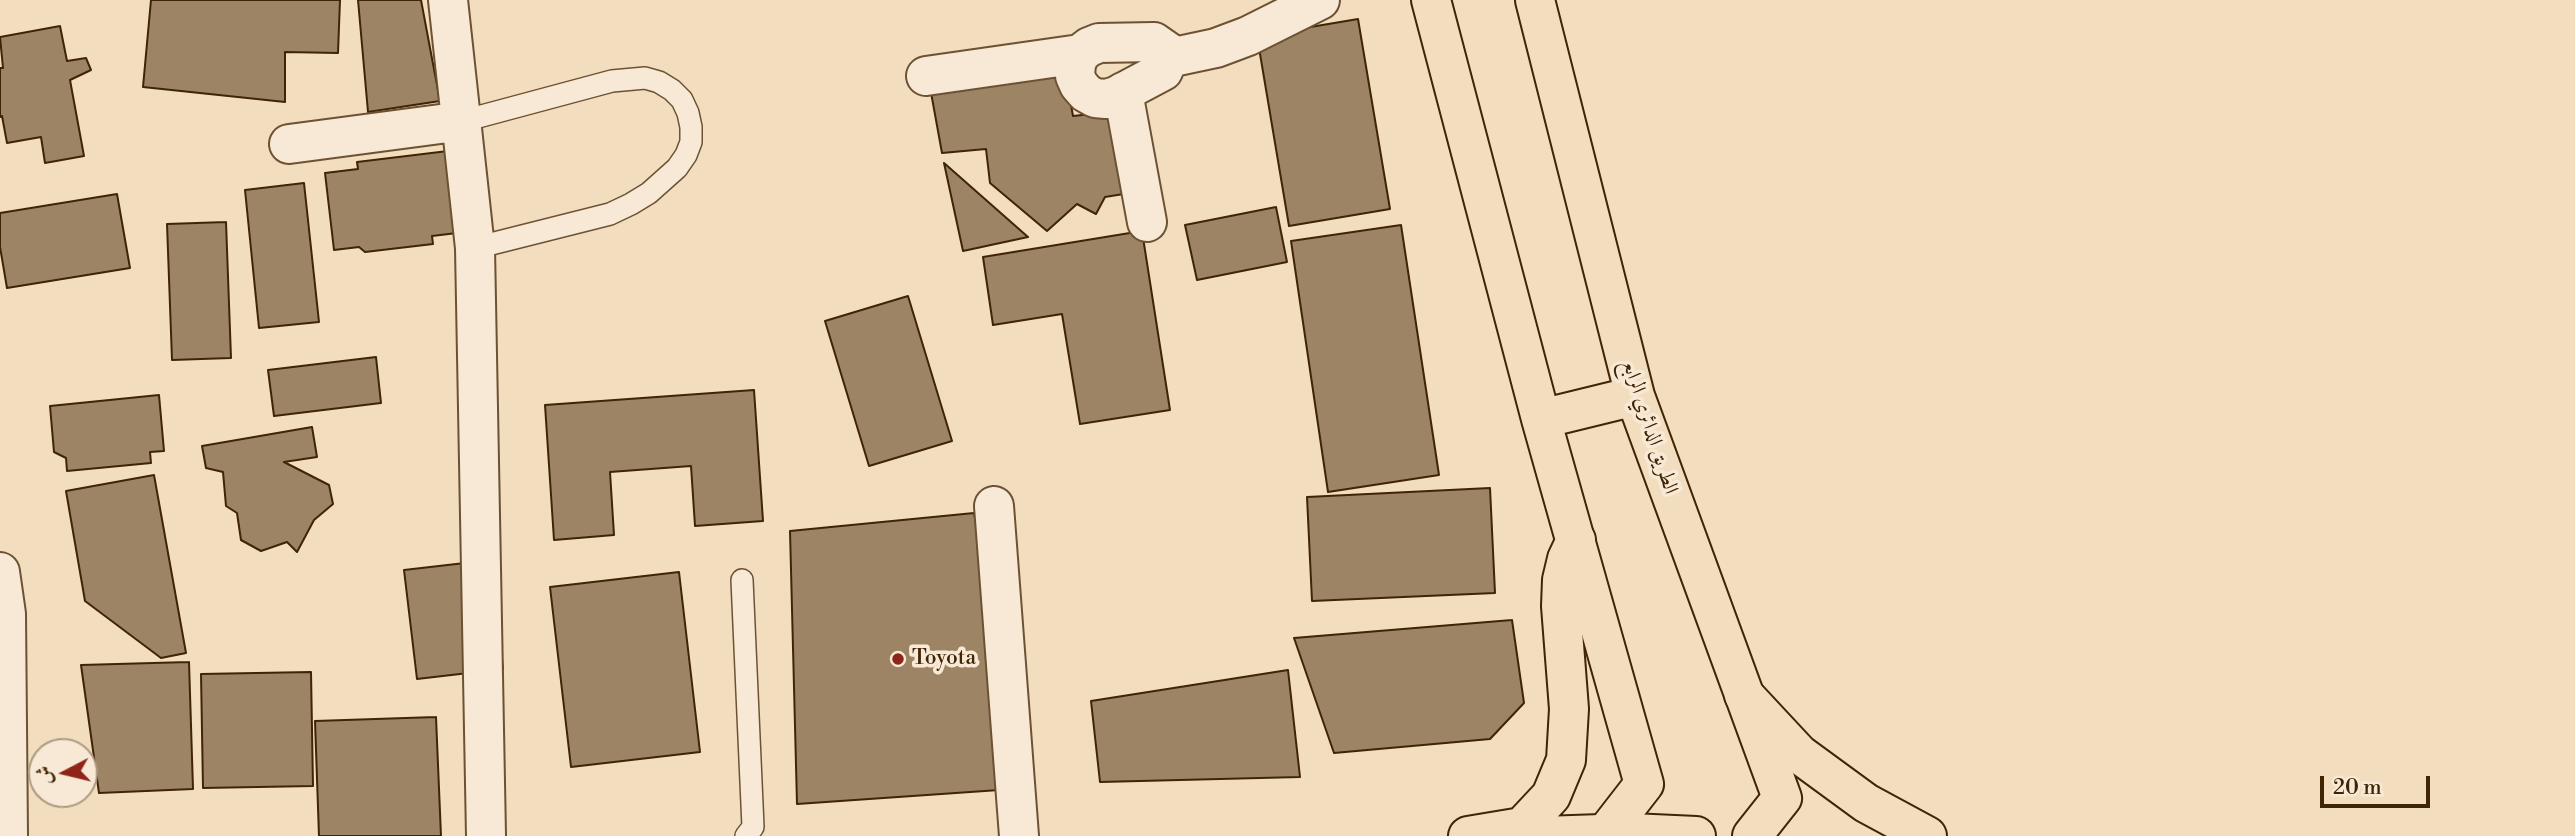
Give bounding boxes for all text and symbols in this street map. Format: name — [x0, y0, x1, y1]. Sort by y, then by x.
street label: الطريق الدائري الرابع — [1615, 357, 1683, 497]
place label: Toyota — [912, 646, 976, 672]
marker: Toyota — [890, 651, 906, 667]
north arrow — [28, 738, 98, 808]
scale bar — [2323, 762, 2433, 806]
text: ش — [31, 765, 57, 786]
text: 20 m — [2333, 775, 2382, 801]

